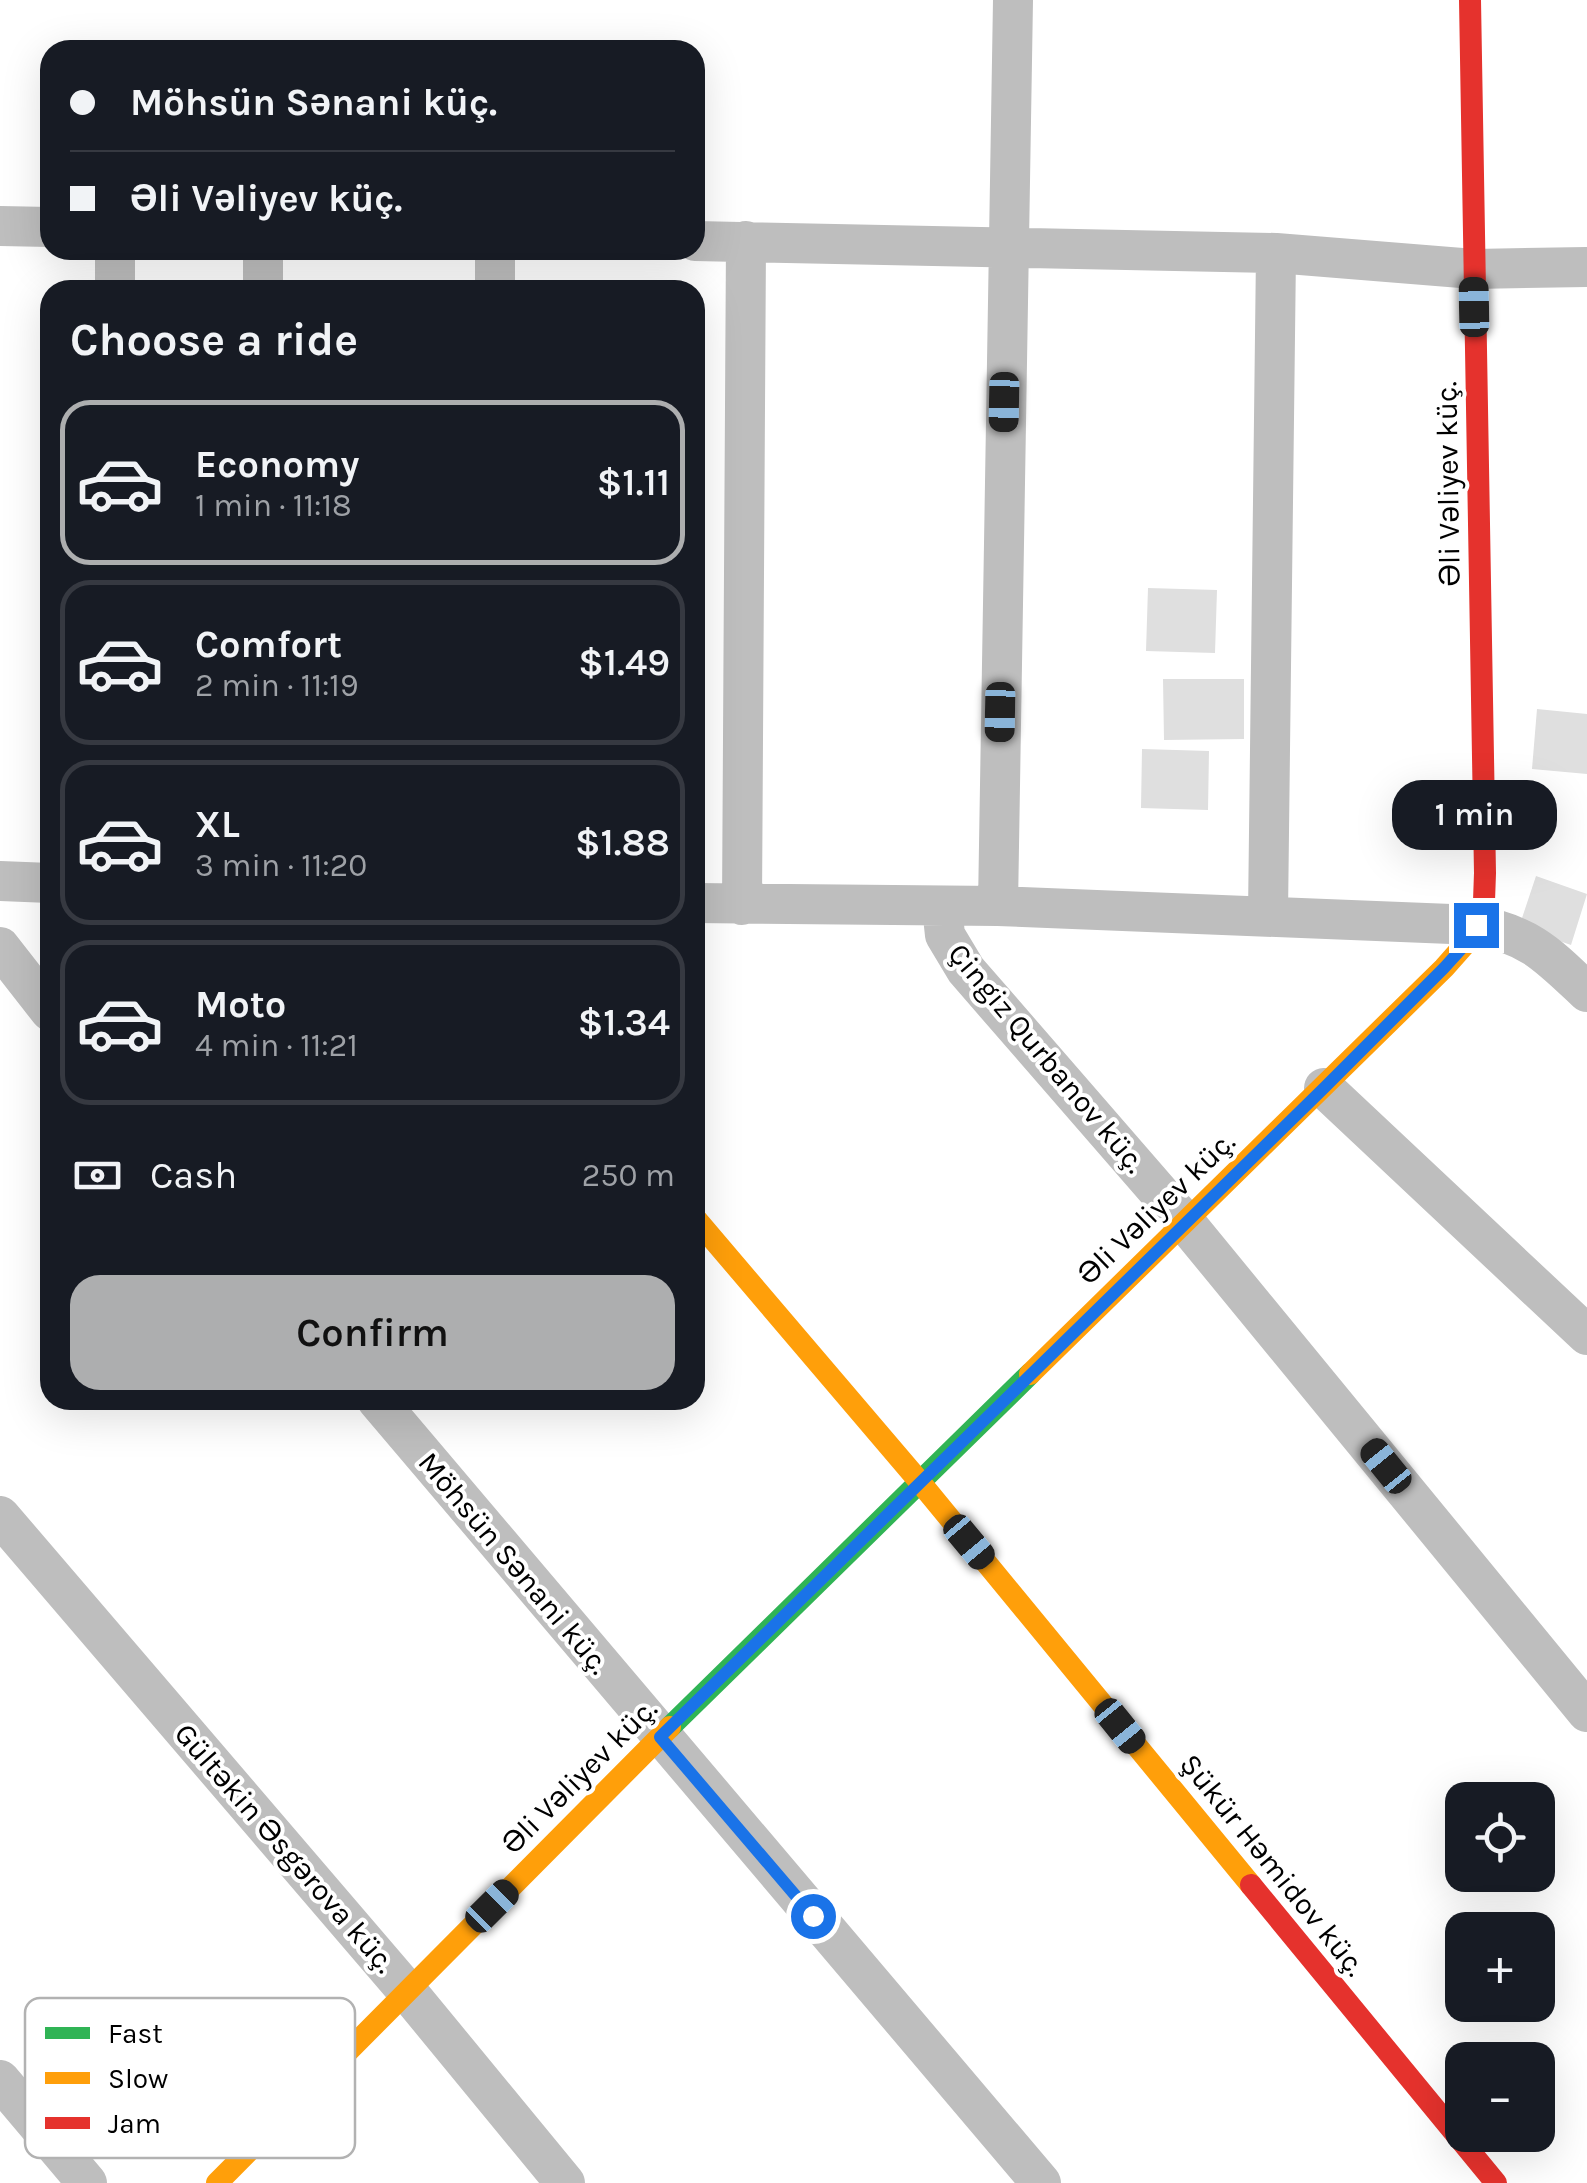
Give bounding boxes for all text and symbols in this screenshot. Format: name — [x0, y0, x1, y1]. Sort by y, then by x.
text: Möhsün Sənani küç. — [130, 80, 497, 125]
text: Əli Vəliyev küç. — [130, 176, 403, 221]
car — [1458, 277, 1490, 337]
text: Choose a ride — [70, 314, 358, 366]
car — [988, 372, 1020, 432]
street label: Əli Vəliyev küç. — [1428, 381, 1468, 587]
icon: car — [75, 438, 165, 528]
text: Economy — [195, 442, 359, 487]
text: $1.11 — [597, 460, 670, 505]
text: 1 min · 11:18 — [195, 487, 352, 524]
icon: car — [75, 618, 165, 708]
text: Comfort — [195, 622, 342, 667]
text: $1.49 — [578, 640, 670, 685]
text: 2 min · 11:19 — [195, 667, 359, 704]
car — [984, 682, 1016, 742]
callout: 1 min — [1394, 780, 1558, 850]
text: 1 min — [1435, 796, 1514, 833]
icon: car — [75, 798, 165, 888]
text: XL — [195, 802, 240, 847]
text: $1.88 — [575, 820, 670, 865]
text: 3 min · 11:20 — [195, 847, 367, 884]
route end — [1454, 903, 1499, 948]
street label: Çingiz Qurbanov küç. — [941, 936, 1153, 1180]
icon: car — [75, 978, 165, 1068]
text: Moto — [195, 982, 286, 1027]
text: $1.34 — [578, 1000, 670, 1045]
text: 4 min · 11:21 — [195, 1027, 358, 1064]
street label: Əli Vəliyev küç. — [1070, 1124, 1242, 1292]
icon: cash — [70, 1148, 125, 1203]
text: Cash — [150, 1153, 237, 1198]
text: 250 m — [582, 1157, 675, 1194]
button: Confirm — [70, 1275, 675, 1390]
car — [1355, 1433, 1417, 1499]
street label: Möhsün Sənani küç. — [411, 1445, 617, 1681]
car — [938, 1509, 1000, 1575]
street label: Əli Vəliyev küç. — [494, 1691, 664, 1861]
car — [1089, 1693, 1151, 1759]
street label: Gültəkin Əsgərova küç. — [167, 1716, 403, 1980]
street label: Şükür Həmidov küç. — [1172, 1747, 1374, 1983]
map controls — [1445, 1782, 1555, 2152]
button: locate — [1445, 1782, 1555, 1892]
car — [460, 1874, 524, 1938]
route start — [791, 1894, 836, 1939]
button: + — [1445, 1912, 1555, 2022]
legend — [25, 1998, 355, 2158]
text: Fast — [108, 2017, 163, 2050]
button: − — [1445, 2042, 1555, 2152]
text: Slow — [108, 2062, 168, 2095]
text: Jam — [108, 2107, 161, 2140]

